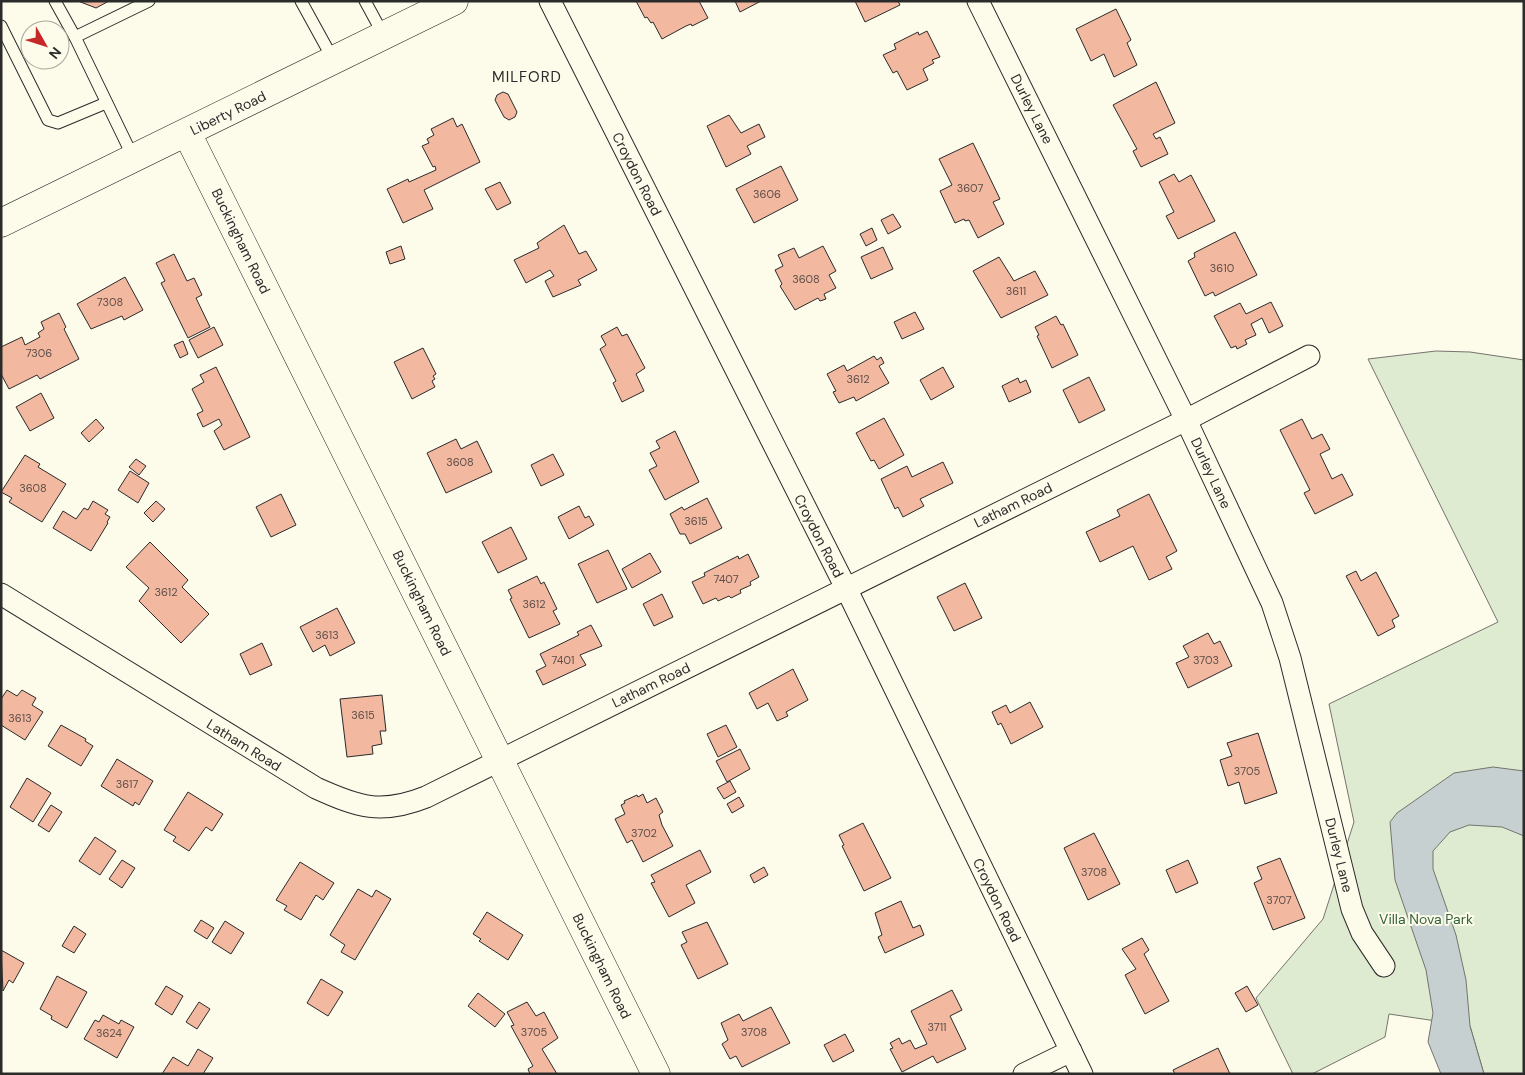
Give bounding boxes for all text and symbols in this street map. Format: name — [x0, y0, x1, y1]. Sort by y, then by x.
north arrow — [20, 20, 70, 70]
text: N — [45, 44, 65, 63]
district label: MILFORD — [492, 67, 562, 87]
street label: Durley Lane — [1007, 71, 1057, 147]
street label: Liberty Road — [187, 87, 269, 139]
street label: Croydon Road — [608, 129, 666, 219]
house number: 3607 — [957, 181, 983, 195]
street label: Buckingham Road — [208, 185, 274, 297]
house number: 3606 — [753, 187, 781, 201]
house number: 3610 — [1210, 261, 1234, 275]
house number: 3608 — [792, 272, 820, 286]
house number: 3611 — [1006, 284, 1026, 298]
house number: 7308 — [97, 295, 123, 309]
house number: 7306 — [26, 346, 52, 360]
house number: 3612 — [846, 372, 870, 386]
street label: Durley Lane — [1187, 435, 1235, 511]
house number: 3608 — [446, 455, 474, 469]
street label: Latham Road — [971, 478, 1055, 532]
house number: 3608 — [19, 481, 47, 495]
street label: Croydon Road — [790, 491, 848, 581]
house number: 3615 — [684, 514, 708, 528]
street label: Buckingham Road — [389, 547, 455, 659]
house number: 7407 — [713, 572, 739, 586]
house number: 3612 — [154, 585, 178, 599]
house number: 3612 — [522, 597, 546, 611]
house number: 3613 — [315, 628, 339, 642]
house number: 7401 — [552, 653, 574, 667]
house number: 3703 — [1193, 653, 1219, 667]
street label: Latham Road — [609, 658, 693, 712]
house number: 3615 — [351, 708, 375, 722]
house number: 3613 — [8, 711, 32, 725]
street label: Latham Road — [203, 715, 285, 775]
house number: 3705 — [1234, 764, 1260, 778]
house number: 3617 — [116, 777, 138, 791]
street label: Durley Lane — [1321, 816, 1357, 894]
house number: 3702 — [631, 826, 657, 840]
street label: Croydon Road — [969, 855, 1025, 945]
house number: 3708 — [1081, 865, 1107, 879]
house number: 3707 — [1266, 893, 1292, 907]
street label: Buckingham Road — [569, 910, 635, 1022]
park label: Villa Nova Park — [1379, 910, 1473, 928]
house number: 3711 — [927, 1020, 947, 1034]
house number: 3705 — [521, 1025, 547, 1039]
house number: 3708 — [741, 1025, 767, 1039]
house number: 3624 — [96, 1026, 122, 1040]

